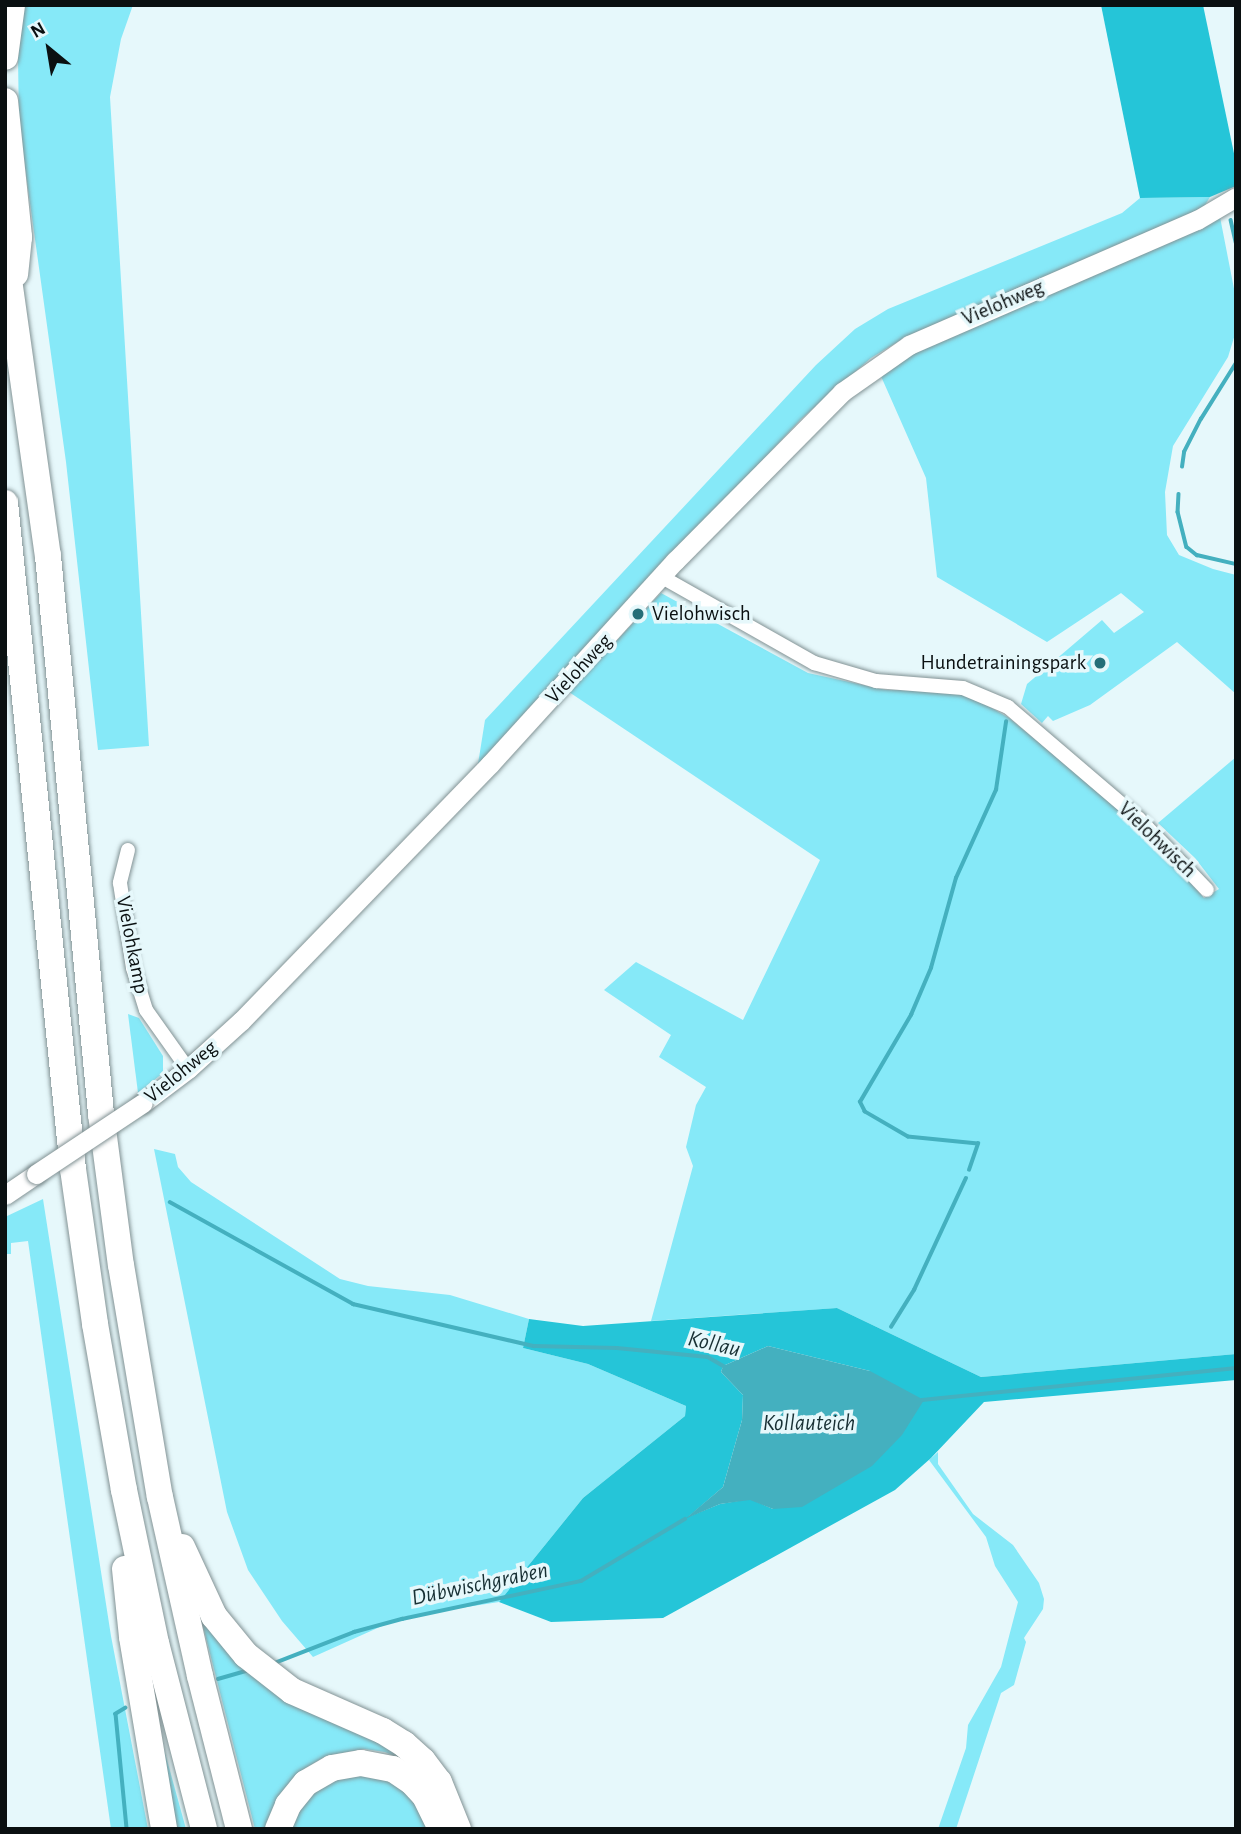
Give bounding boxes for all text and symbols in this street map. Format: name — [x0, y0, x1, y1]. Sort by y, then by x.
north arrow — [14, 14, 84, 84]
text: N — [28, 19, 49, 42]
street label: Vielohweg — [958, 275, 1048, 331]
place label: Vielohwisch — [652, 601, 751, 627]
marker: Vielohwisch — [630, 606, 646, 622]
street label: Vielohweg — [540, 629, 618, 709]
place label: Hundetrainingspark — [921, 650, 1086, 676]
marker: Hundetrainingspark — [1092, 655, 1108, 671]
street label: Vielohwisch — [1113, 797, 1201, 883]
street label: Vielohkamp — [110, 894, 154, 996]
street label: Vielohweg — [140, 1035, 222, 1109]
water label: Kollau — [685, 1326, 743, 1364]
water label: Kollauteich — [763, 1410, 855, 1438]
water label: Dübwischgraben — [409, 1557, 551, 1613]

